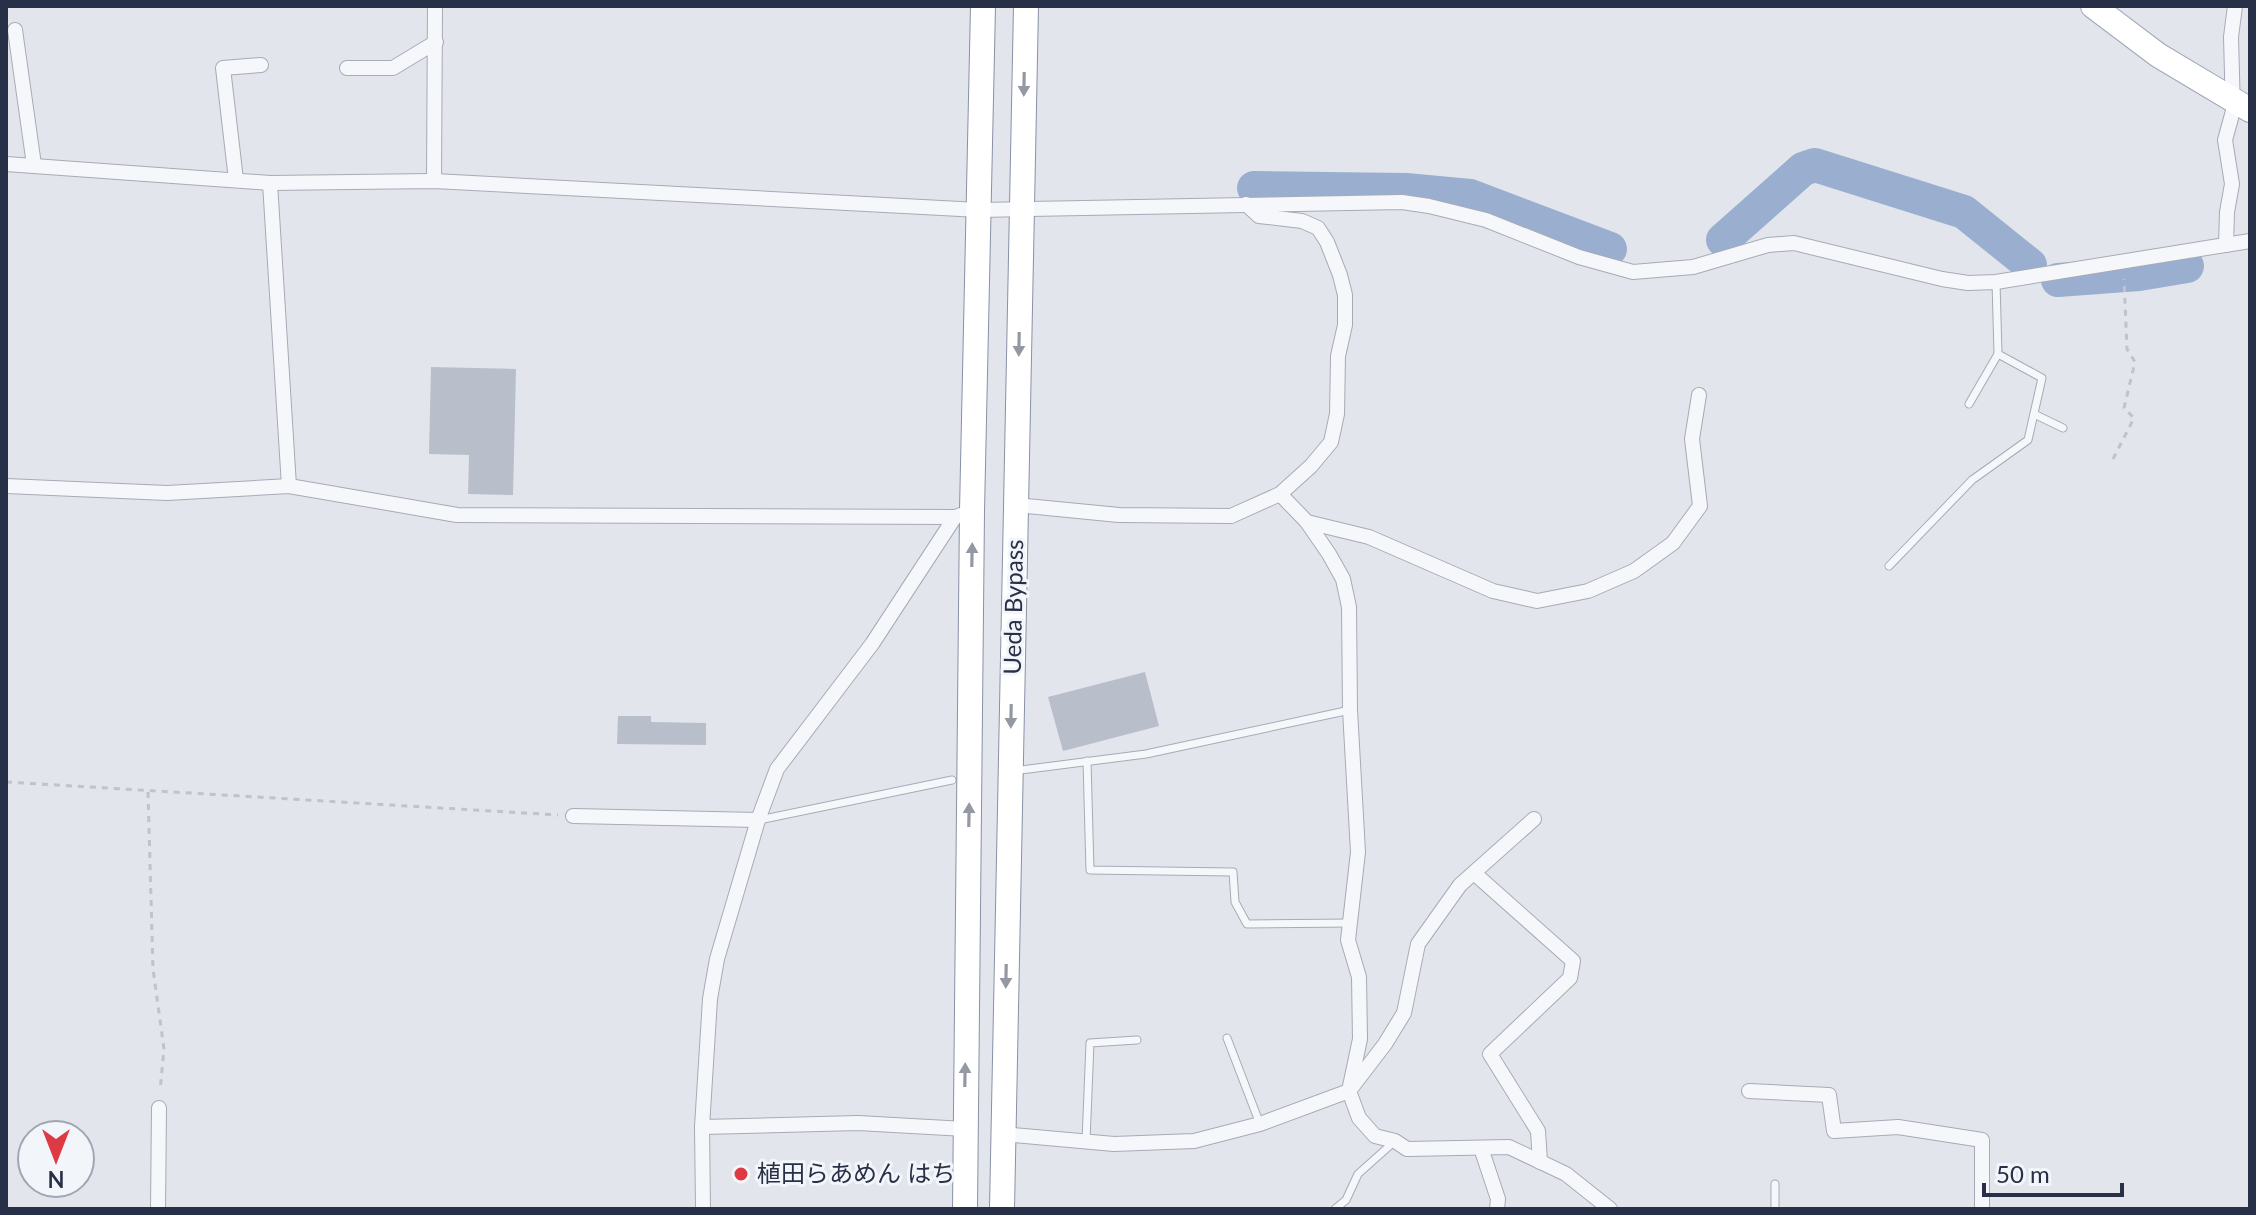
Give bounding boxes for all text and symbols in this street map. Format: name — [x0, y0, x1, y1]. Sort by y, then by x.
one-way arrow — [1018, 72, 1030, 97]
one-way arrow — [1012, 332, 1025, 357]
street label: Ueda Bypass — [997, 539, 1028, 675]
one-way arrow — [966, 542, 978, 567]
one-way arrow — [1005, 704, 1018, 729]
one-way arrow — [962, 802, 975, 827]
one-way arrow — [1000, 964, 1012, 989]
one-way arrow — [959, 1062, 972, 1087]
north arrow — [16, 1119, 96, 1199]
scale bar — [1984, 1147, 2122, 1197]
place label: 植田らあめん はち — [757, 1158, 955, 1187]
text: 50 m — [1996, 1159, 2050, 1188]
marker: 植田らあめん はち — [732, 1165, 750, 1183]
text: N — [48, 1166, 64, 1193]

